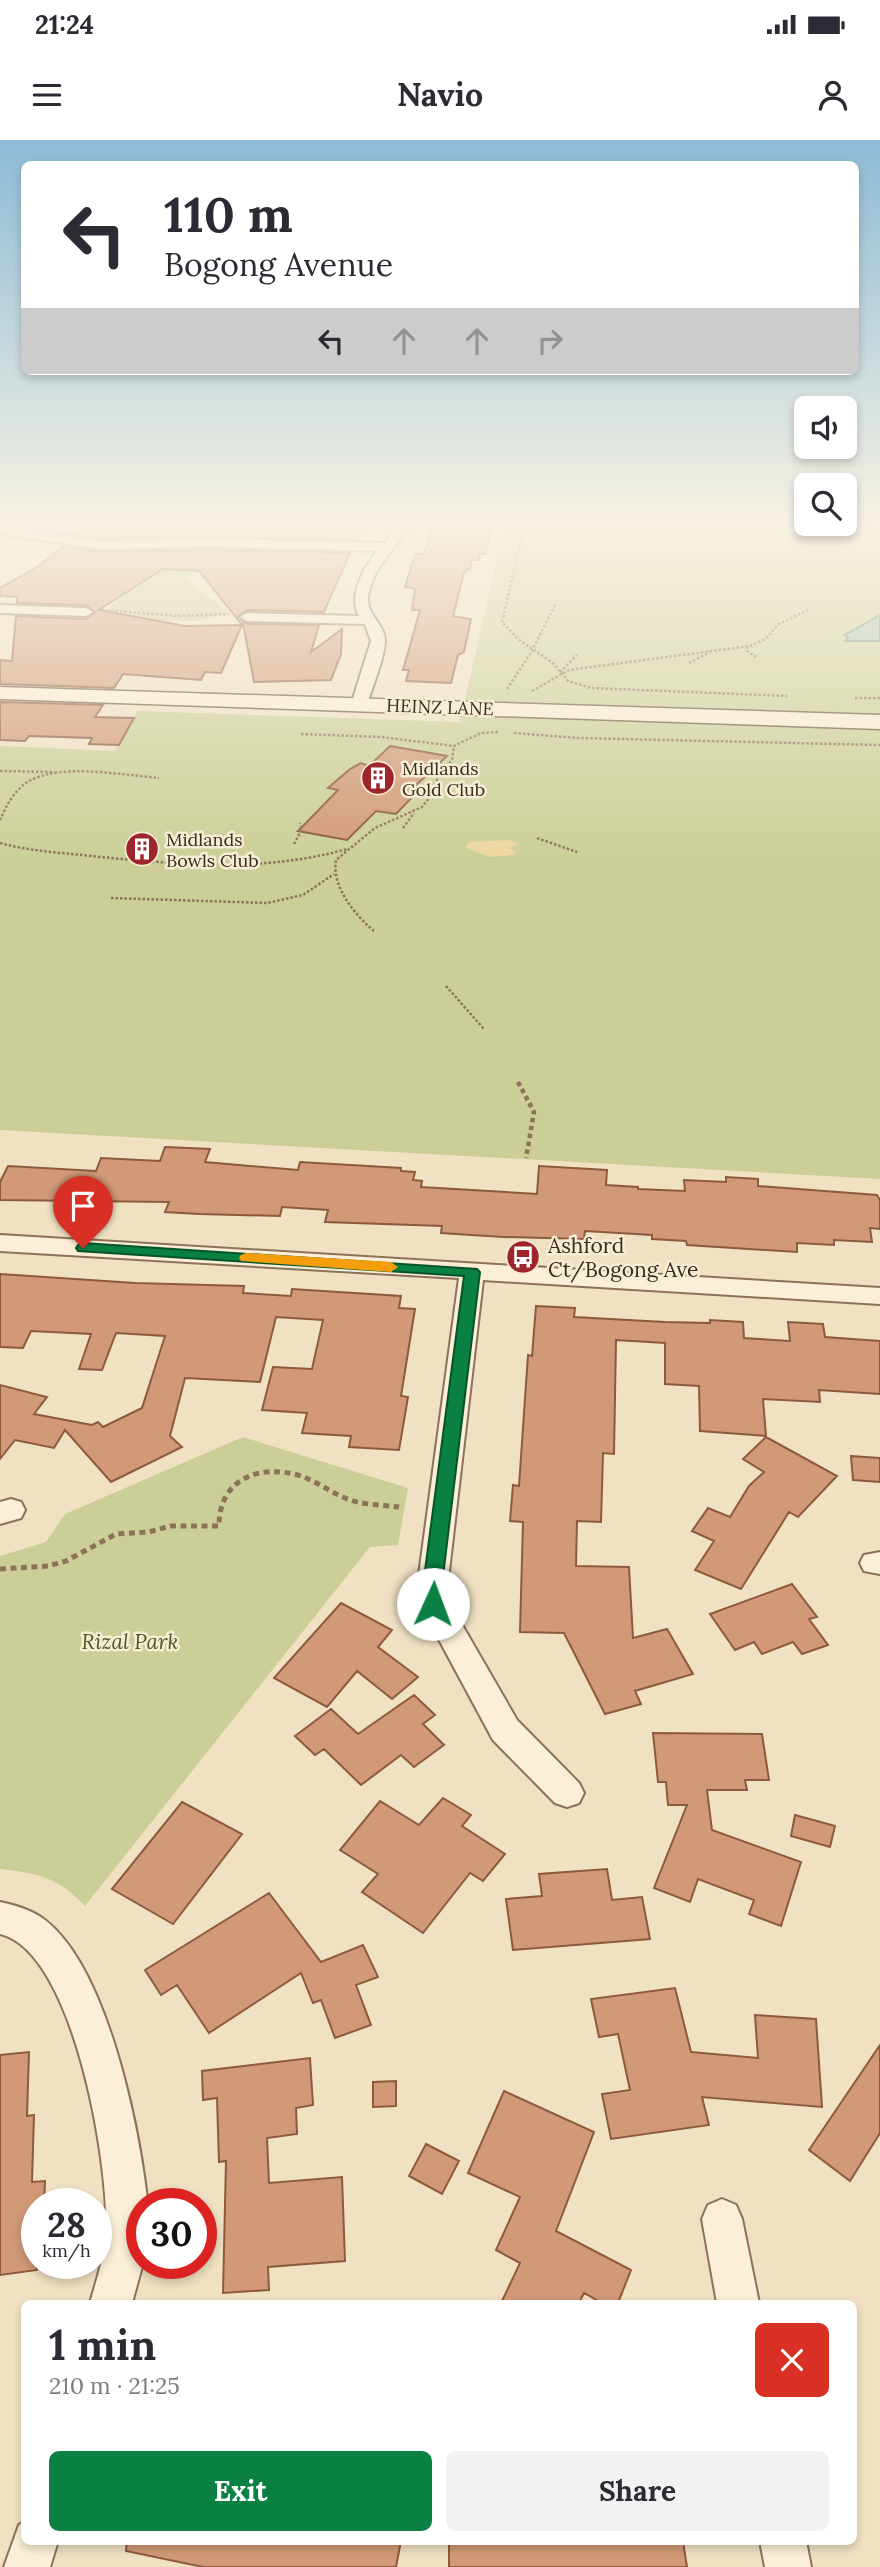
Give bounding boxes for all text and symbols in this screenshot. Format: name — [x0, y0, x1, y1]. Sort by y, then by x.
text: 21:24 — [35, 8, 94, 41]
text: Navio — [397, 74, 483, 115]
icon: menu — [28, 76, 66, 114]
icon: person — [814, 76, 852, 114]
text: 110 m — [164, 183, 293, 245]
icon: left — [49, 189, 140, 280]
text: Bogong Avenue — [164, 244, 393, 285]
icon: left — [312, 322, 350, 360]
icon: ahead — [385, 322, 423, 360]
icon: ahead — [458, 322, 496, 360]
icon: right — [531, 322, 569, 360]
map controls — [794, 396, 857, 536]
button: sound — [794, 396, 857, 459]
button: search — [794, 473, 857, 536]
street label: HEINZ LANE — [386, 694, 494, 720]
place label: Midlands Gold Club — [402, 757, 485, 801]
building icon: Midlands Gold Club — [359, 759, 397, 797]
place label: Midlands Bowls Club — [166, 828, 259, 872]
building icon: Midlands Bowls Club — [123, 830, 161, 868]
pin — [53, 1176, 113, 1248]
icon: arrive — [64, 1187, 102, 1225]
place label: Ashford Ct/Bogong Ave — [547, 1232, 698, 1283]
bus stop icon: Ashford Ct/Bogong Ave — [504, 1238, 542, 1276]
position arrow — [396, 1567, 470, 1641]
park label: Rizal Park — [82, 1628, 178, 1655]
speed limit sign: 30 — [126, 2188, 217, 2279]
text: 28 — [47, 2202, 86, 2247]
text: km/h — [42, 2239, 91, 2262]
text: 1 min — [49, 2318, 156, 2372]
button: close — [755, 2323, 829, 2397]
text: 210 m · 21:25 — [49, 2371, 180, 2400]
button: Exit — [49, 2451, 432, 2531]
button: Share — [446, 2451, 829, 2531]

